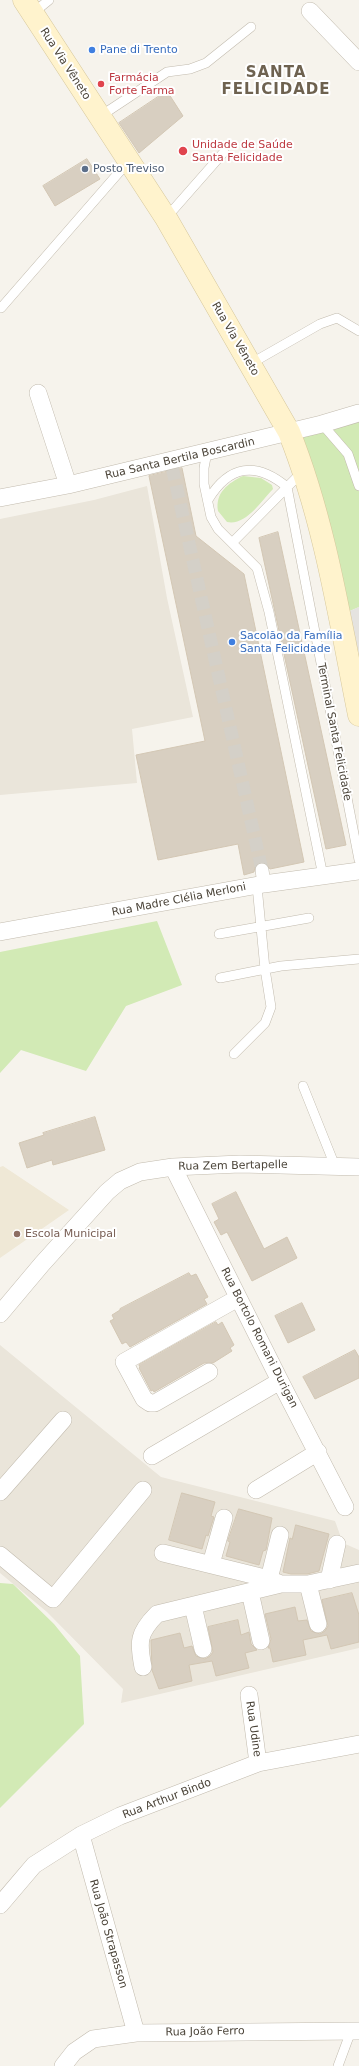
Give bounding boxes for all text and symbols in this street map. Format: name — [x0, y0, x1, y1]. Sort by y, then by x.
street label: Rua Via Vêneto — [37, 26, 93, 102]
place label: Pane di Trento — [100, 43, 178, 57]
marker: Pane di Trento — [87, 45, 97, 55]
district label: SANTA FELICIDADE — [222, 64, 330, 99]
place label: Farmácia Forte Farma — [109, 71, 175, 97]
marker: Farmácia Forte Farma — [96, 79, 106, 89]
place label: Unidade de Saúde Santa Felicidade — [192, 138, 293, 164]
marker: Unidade de Saúde Santa Felicidade — [177, 145, 189, 157]
place label: Posto Treviso — [93, 162, 164, 176]
marker: Posto Treviso — [80, 164, 90, 174]
street label: Rua Via Vêneto — [208, 300, 262, 378]
street label: Rua Santa Bertila Boscardin — [104, 435, 256, 483]
place label: Sacolão da Família Santa Felicidade — [240, 629, 342, 655]
marker: Sacolão da Família Santa Felicidade — [227, 637, 237, 647]
street label: Terminal Santa Felicidade — [314, 662, 354, 802]
street label: Rua Madre Clélia Merloni — [111, 880, 247, 920]
street label: Rua Zem Bertapelle — [178, 1158, 288, 1174]
place label: Escola Municipal — [25, 1227, 116, 1241]
marker: Escola Municipal — [12, 1229, 22, 1239]
street label: Rua Bortolo Romani Durigan — [218, 1265, 300, 1411]
street label: Rua Udine — [243, 1700, 263, 1758]
street label: Rua Arthur Bindo — [121, 1776, 213, 1822]
street label: Rua João Strapasson — [86, 1878, 130, 1990]
street label: Rua João Ferro — [165, 2025, 245, 2039]

